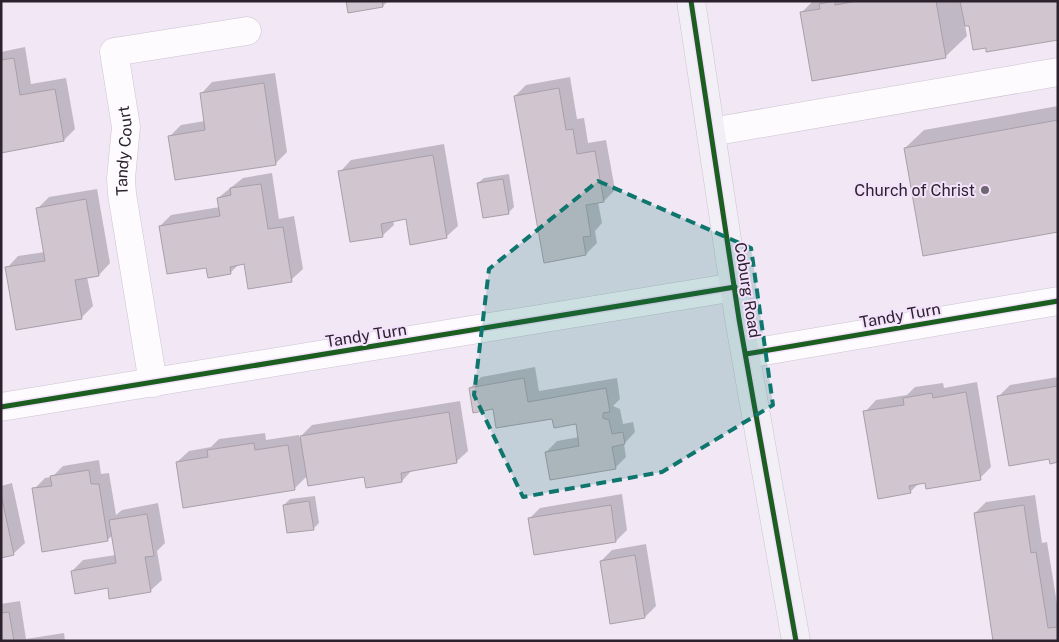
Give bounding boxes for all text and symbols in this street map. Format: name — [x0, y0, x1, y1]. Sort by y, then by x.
street label: Tandy Court — [112, 104, 136, 196]
place label: Church of Christ — [854, 181, 975, 200]
marker: Church of Christ — [979, 184, 991, 196]
street label: Coburg Road — [731, 241, 764, 339]
street label: Tandy Turn — [858, 299, 942, 332]
street label: Tandy Turn — [324, 320, 408, 351]

